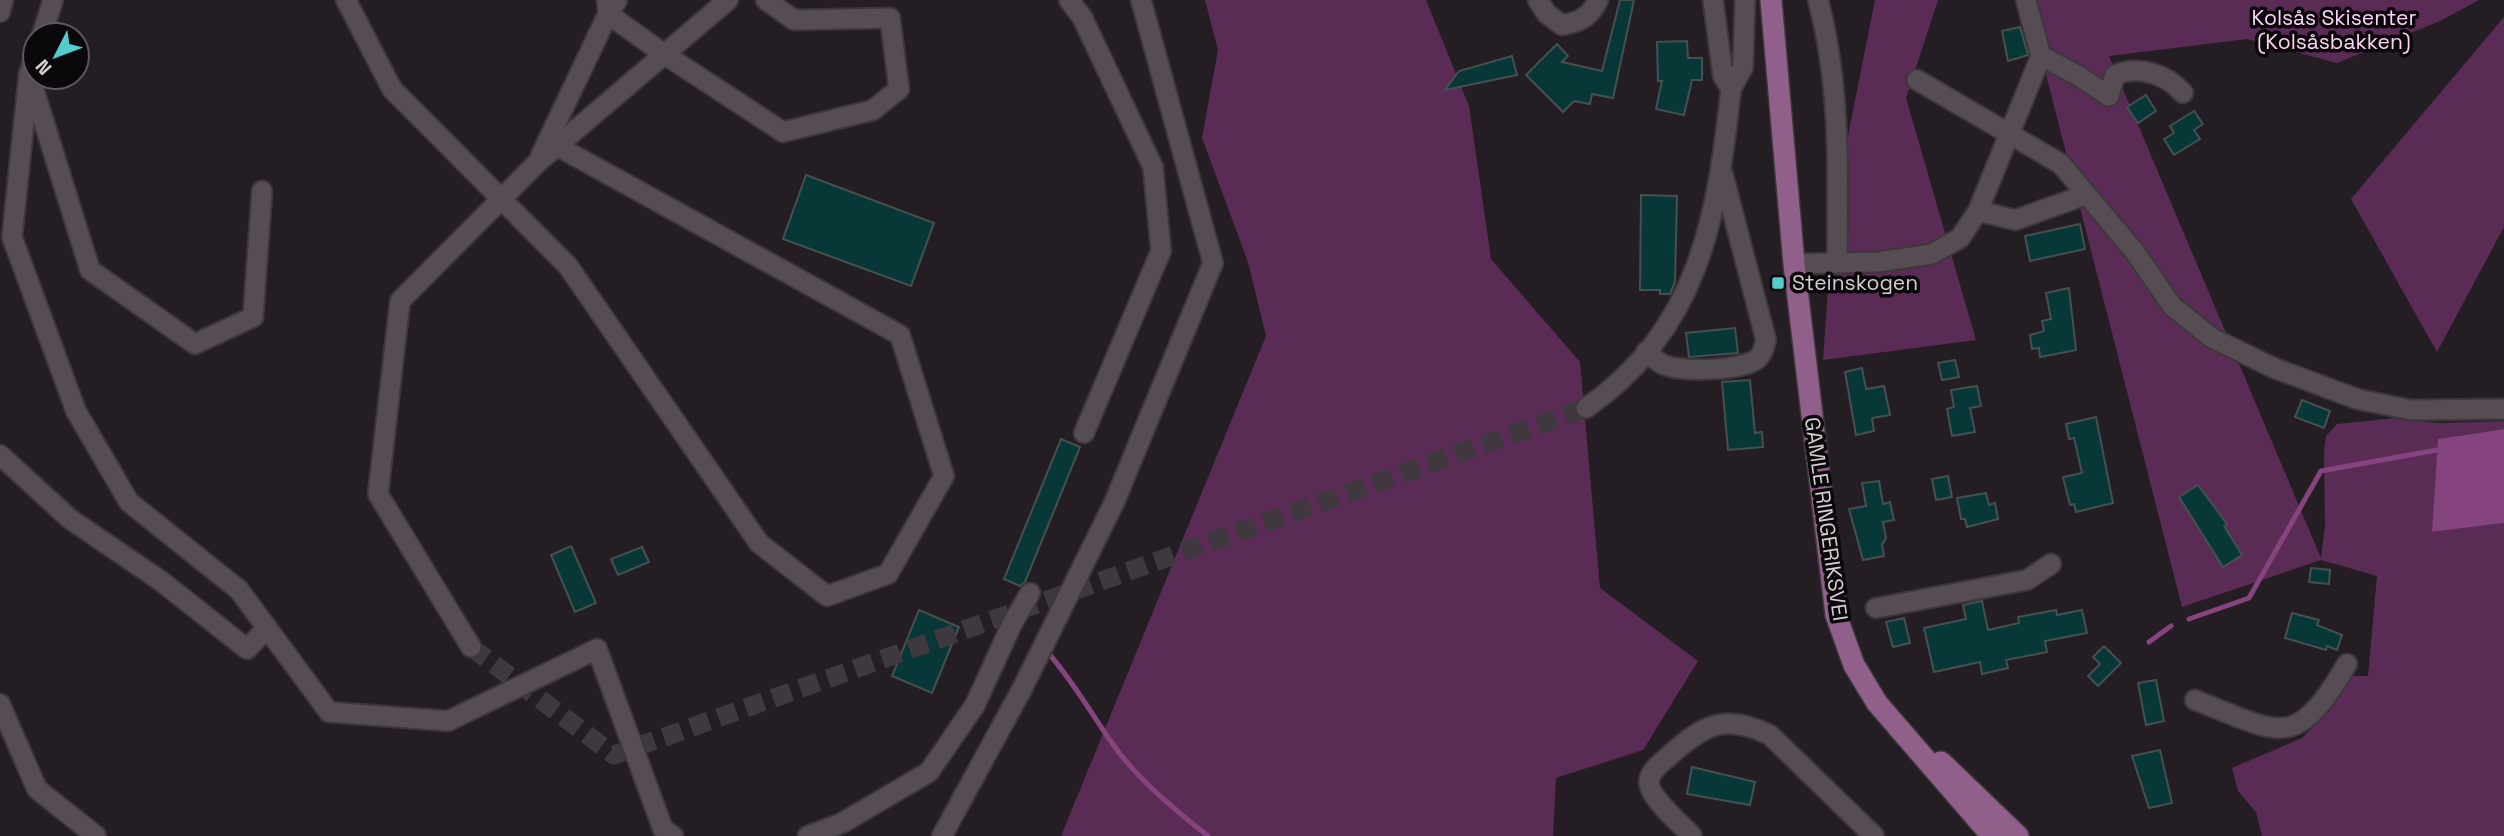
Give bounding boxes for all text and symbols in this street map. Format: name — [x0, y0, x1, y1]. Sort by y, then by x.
park label: Kolsås Skisenter (Kolsåsbakken) — [2252, 4, 2417, 55]
north arrow — [21, 21, 91, 91]
text: N — [30, 54, 57, 80]
place label: Steinskogen — [1792, 269, 1918, 296]
marker: Steinskogen — [1770, 275, 1786, 291]
street label: GAMLE RINGERIKSVEI — [1799, 415, 1854, 623]

